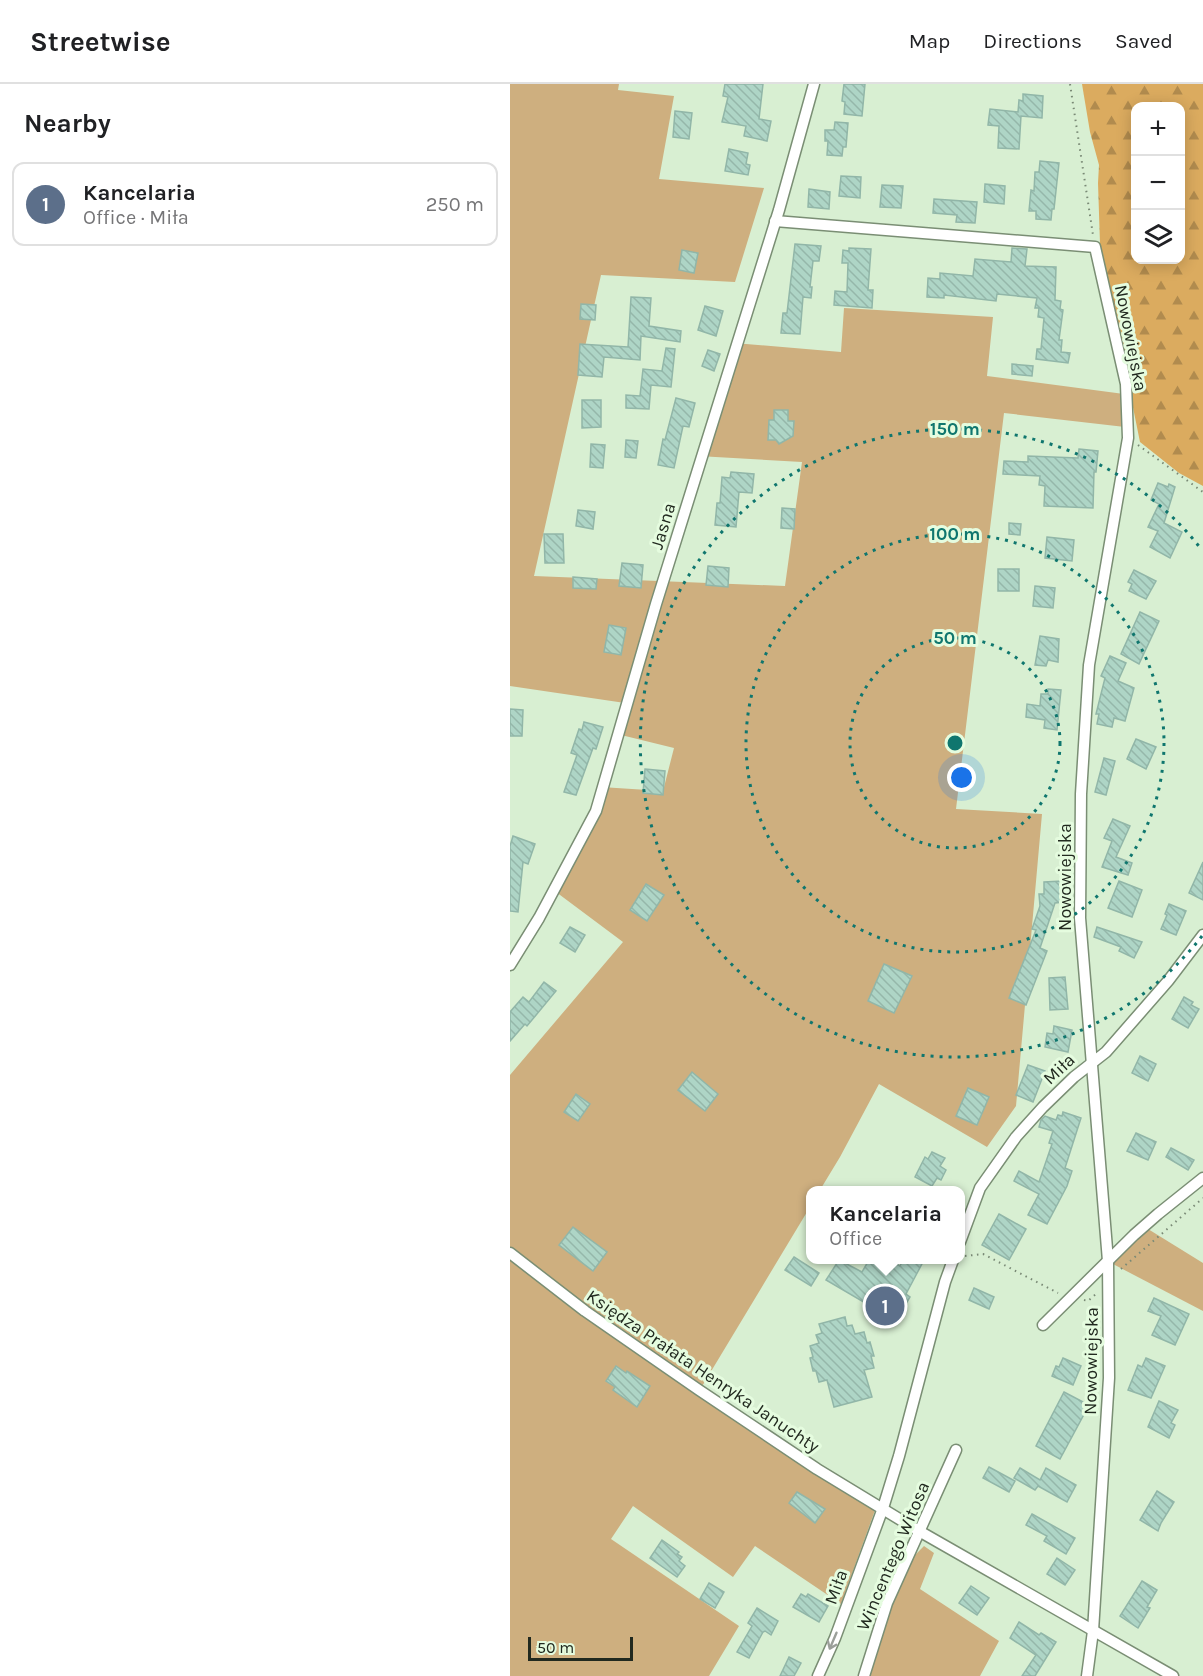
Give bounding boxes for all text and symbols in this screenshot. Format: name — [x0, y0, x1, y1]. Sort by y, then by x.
text: Streetwise — [30, 25, 171, 58]
text: Map — [909, 29, 950, 53]
text: Directions — [983, 29, 1082, 53]
text: Saved — [1115, 29, 1173, 53]
map controls — [1131, 102, 1185, 264]
button: + — [1131, 102, 1185, 156]
text: Nearby — [24, 108, 111, 139]
button: − — [1131, 156, 1185, 210]
text: Kancelaria — [83, 180, 196, 206]
text: 1 — [42, 193, 49, 216]
text: 250 m — [426, 193, 484, 216]
text: Office · Miła — [83, 206, 189, 229]
button: layers — [1131, 210, 1185, 264]
street label: Nowowiejska — [1110, 283, 1152, 393]
text: 150 m — [930, 418, 980, 440]
street label: Jasna — [646, 500, 680, 552]
text: 100 m — [930, 523, 980, 545]
text: 50 m — [933, 627, 977, 649]
centre of rings — [945, 733, 965, 753]
your location — [947, 763, 976, 792]
street label: Nowowiejska — [1054, 823, 1076, 931]
street label: Miła — [1038, 1049, 1080, 1089]
popup — [806, 1186, 965, 1264]
text: Kancelaria — [829, 1201, 942, 1227]
text: Office — [829, 1227, 882, 1250]
pin: 1 — [866, 1284, 904, 1328]
street label: Księdza Prałata Henryka Januchty — [582, 1285, 824, 1458]
street label: Nowowiejska — [1079, 1307, 1103, 1415]
street label: Wincentego Witosa — [852, 1478, 934, 1634]
street label: Miła — [820, 1567, 852, 1607]
one-way arrow — [827, 1632, 838, 1650]
scale bar — [528, 1634, 633, 1662]
text: 50 m — [537, 1638, 574, 1657]

